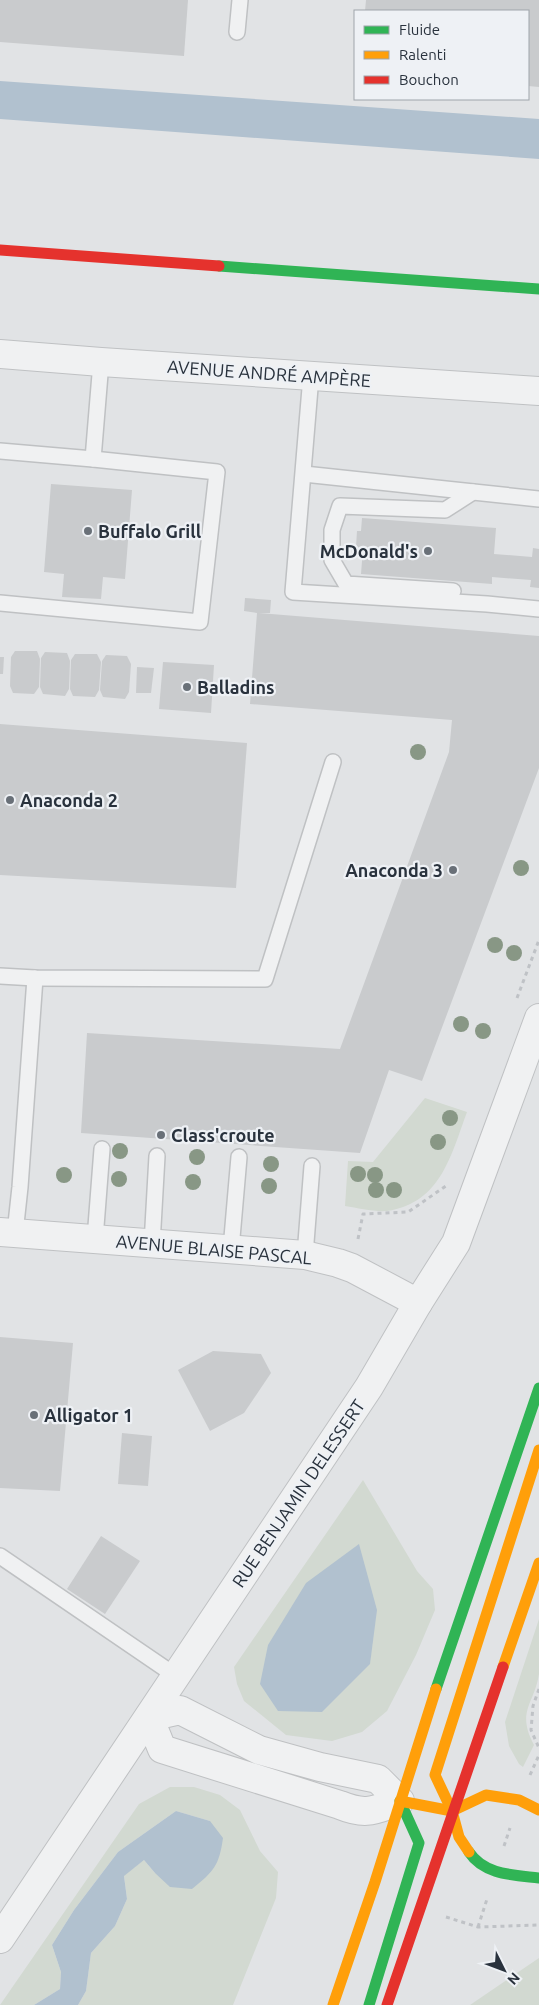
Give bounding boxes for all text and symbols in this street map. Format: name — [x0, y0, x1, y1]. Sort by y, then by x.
legend — [354, 10, 529, 100]
text: Fluide — [399, 21, 440, 38]
text: Ralenti — [399, 46, 446, 63]
text: Bouchon — [399, 71, 459, 88]
street label: AVENUE ANDRÉ AMPÈRE — [167, 355, 371, 390]
place label: Buffalo Grill — [98, 521, 202, 541]
marker: Buffalo Grill — [82, 525, 94, 537]
place label: McDonald's — [320, 541, 418, 561]
marker: McDonald's — [422, 545, 434, 557]
place label: Balladins — [197, 677, 274, 697]
marker: Balladins — [181, 681, 193, 693]
place label: Anaconda 2 — [20, 790, 118, 810]
marker: Anaconda 2 — [4, 794, 16, 806]
place label: Anaconda 3 — [345, 860, 443, 880]
marker: Anaconda 3 — [447, 864, 459, 876]
place label: Class'croute — [171, 1125, 275, 1145]
marker: Class'croute — [155, 1129, 167, 1141]
street label: AVENUE BLAISE PASCAL — [115, 1230, 313, 1268]
street label: RUE BENJAMIN DELESSERT — [228, 1395, 368, 1591]
place label: Alligator 1 — [44, 1405, 133, 1425]
marker: Alligator 1 — [28, 1409, 40, 1421]
north arrow — [479, 1945, 529, 1995]
text: N — [504, 1969, 523, 1988]

